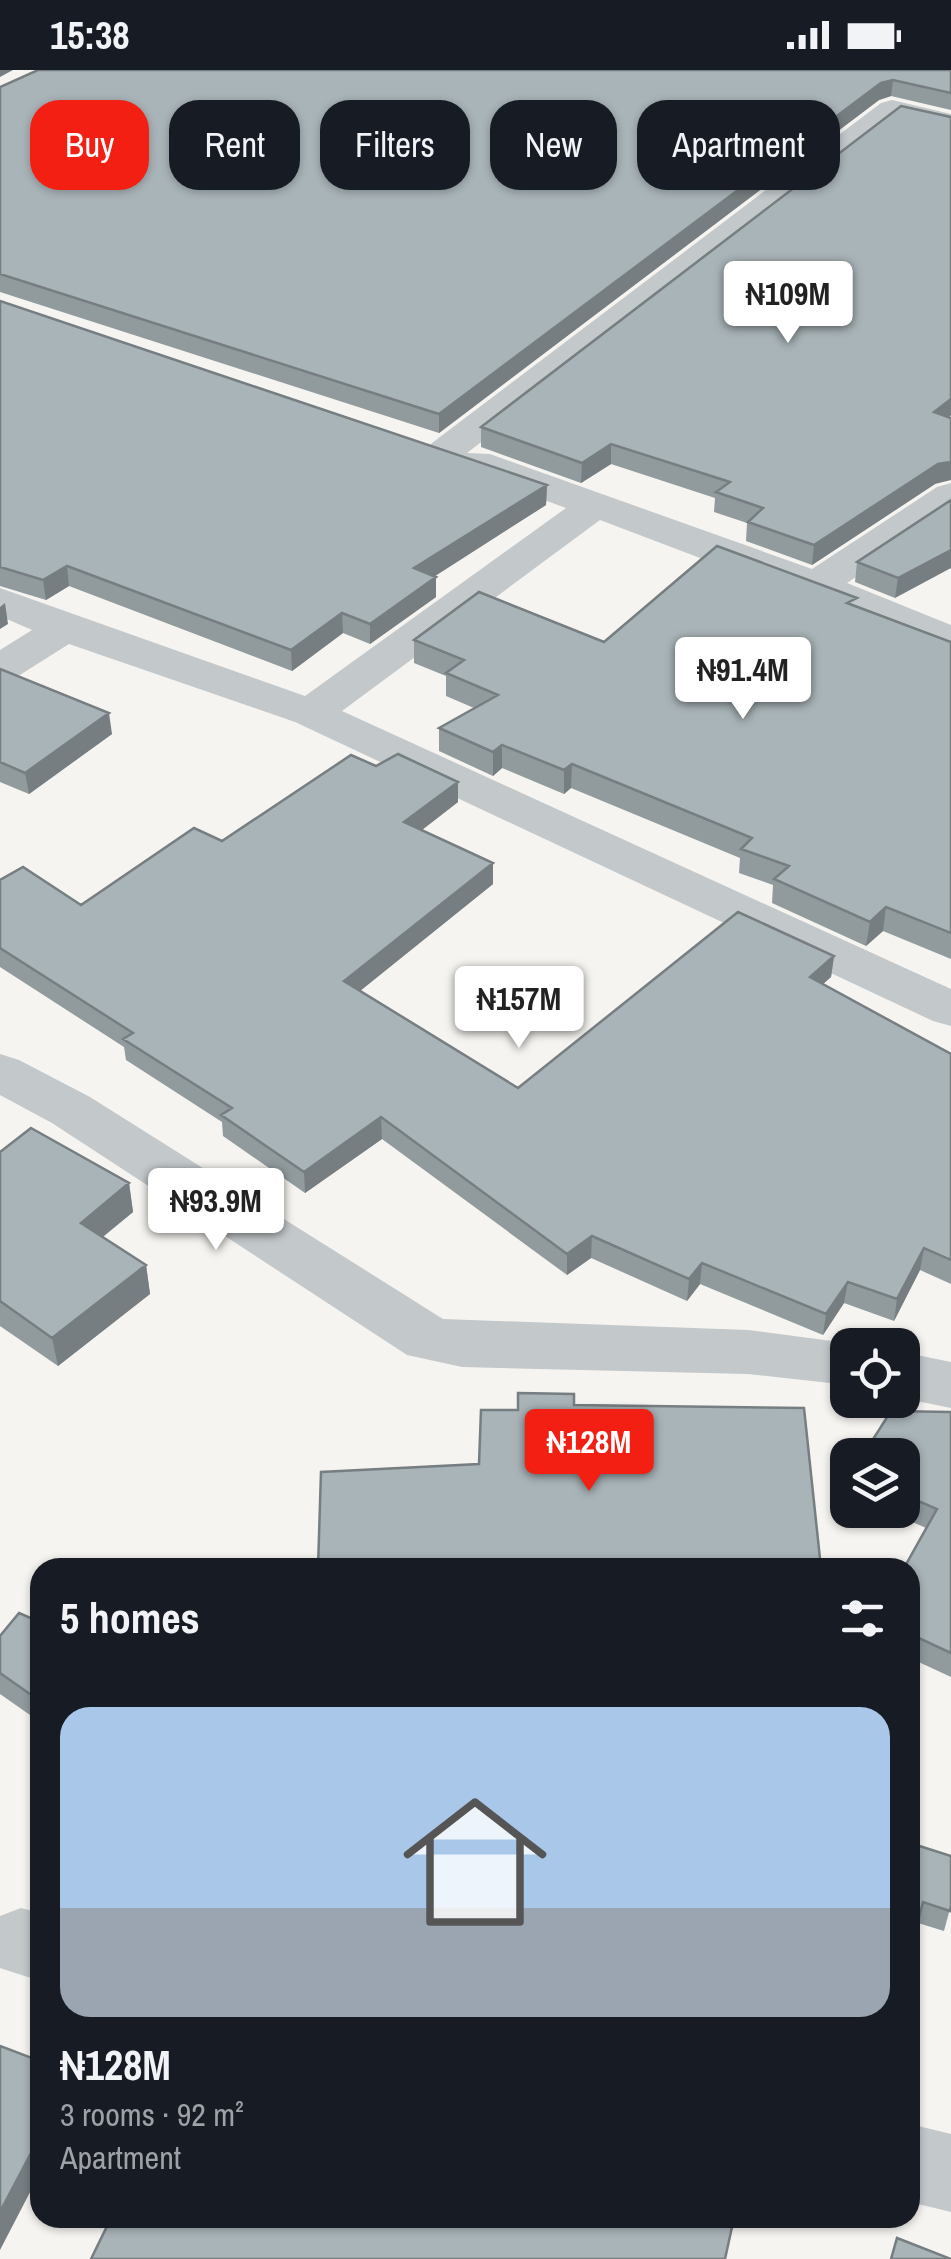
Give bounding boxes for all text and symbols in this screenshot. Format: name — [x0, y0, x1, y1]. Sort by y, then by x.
text: 15:38 — [50, 10, 130, 61]
chip: Buy — [30, 100, 149, 190]
chip: Rent — [169, 100, 300, 190]
chip: Filters — [320, 100, 470, 190]
chip: New — [490, 100, 617, 190]
chip: Apartment — [637, 100, 840, 190]
pin: ₦109M — [718, 261, 858, 346]
text: ₦109M — [746, 272, 830, 315]
pin: ₦91.4M — [662, 637, 824, 722]
text: ₦91.4M — [697, 648, 789, 691]
pin: ₦157M — [449, 966, 589, 1051]
text: ₦157M — [477, 977, 561, 1020]
pin: ₦93.9M — [135, 1168, 297, 1253]
text: ₦93.9M — [170, 1179, 262, 1222]
map controls — [830, 1328, 920, 1528]
button: locate — [830, 1328, 920, 1418]
pin: ₦128M — [519, 1409, 659, 1494]
text: ₦128M — [547, 1420, 631, 1463]
button: layers — [830, 1438, 920, 1528]
text: 5 homes — [60, 1590, 200, 1646]
icon: filters — [835, 1591, 890, 1646]
icon: home — [385, 1772, 565, 1952]
text: ₦128M — [60, 2037, 171, 2093]
text: 3 rooms · 92 m² — [60, 2093, 244, 2136]
text: Apartment — [60, 2136, 181, 2179]

